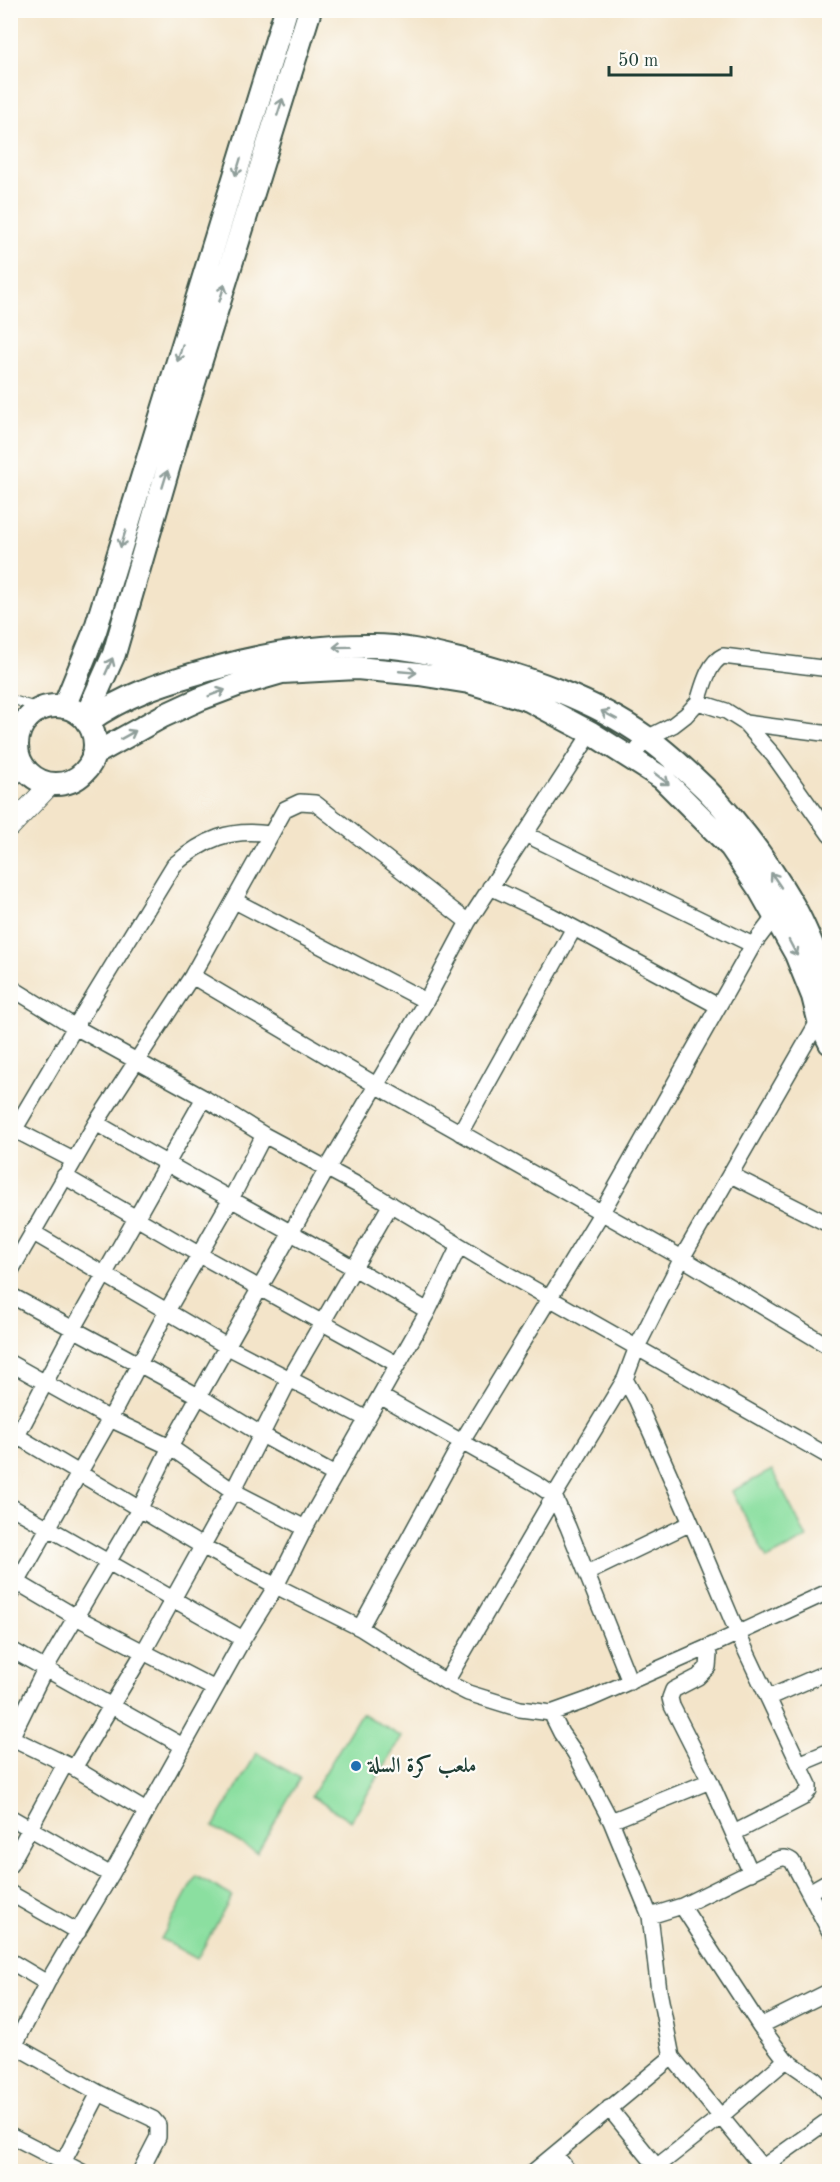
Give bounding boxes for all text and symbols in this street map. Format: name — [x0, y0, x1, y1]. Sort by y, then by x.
scale bar — [609, 39, 730, 77]
text: 50 m — [618, 52, 658, 70]
one-way arrow — [275, 98, 286, 117]
one-way arrow — [232, 157, 243, 176]
one-way arrow — [217, 284, 228, 303]
one-way arrow — [174, 343, 185, 362]
one-way arrow — [160, 470, 171, 489]
one-way arrow — [117, 529, 128, 548]
one-way arrow — [333, 641, 353, 652]
one-way arrow — [104, 657, 115, 676]
one-way arrow — [398, 667, 417, 678]
one-way arrow — [207, 687, 226, 698]
one-way arrow — [601, 709, 619, 720]
one-way arrow — [119, 729, 136, 741]
one-way arrow — [654, 772, 670, 785]
one-way arrow — [770, 872, 782, 889]
one-way arrow — [787, 939, 799, 956]
place label: ملعب كرة السلة — [366, 1754, 476, 1779]
marker: ملعب كرة السلة — [349, 1759, 363, 1773]

